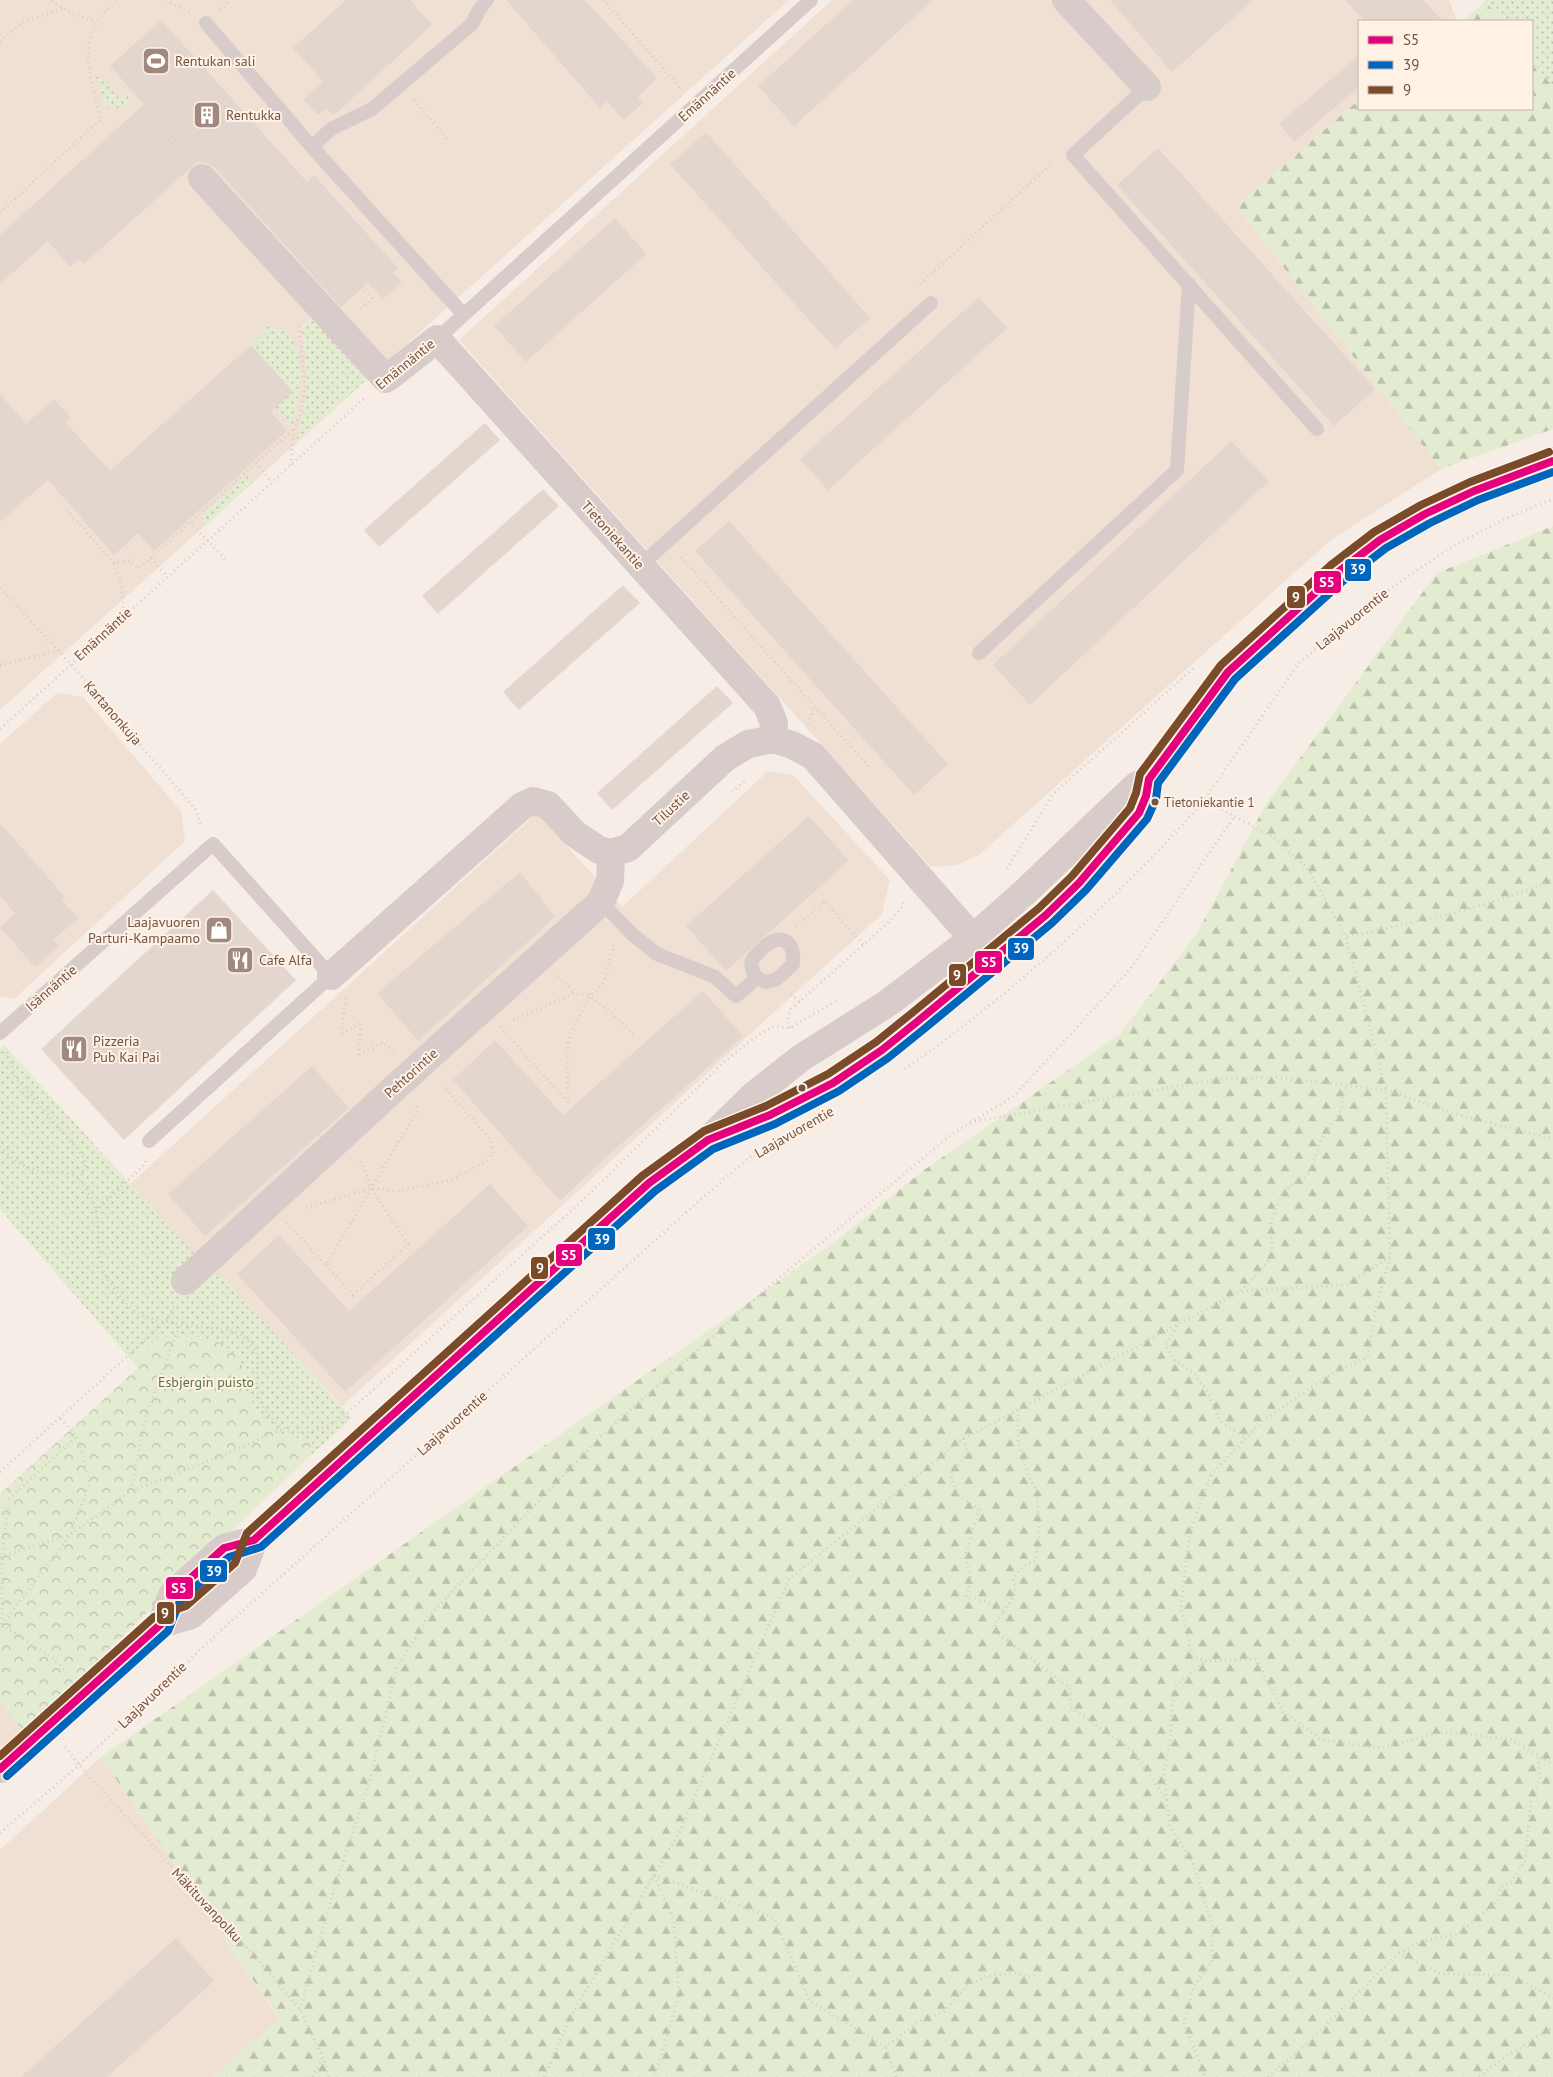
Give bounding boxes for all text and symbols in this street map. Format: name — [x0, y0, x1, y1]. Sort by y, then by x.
legend — [1358, 20, 1533, 110]
text: S5 — [1403, 30, 1419, 49]
sports icon: Rentukan sali — [141, 46, 171, 76]
place label: Rentukan sali — [175, 52, 255, 70]
text: 39 — [1403, 55, 1419, 74]
street label: Emännäntie — [674, 64, 740, 126]
text: 9 — [1403, 80, 1411, 99]
building icon: Rentukka — [192, 100, 222, 130]
place label: Rentukka — [226, 106, 281, 124]
street label: Emännäntie — [372, 335, 438, 393]
street label: Tietoniekantie — [577, 497, 649, 573]
line badge: 39 — [1344, 558, 1372, 582]
text: 39 — [1350, 560, 1366, 578]
line badge: S5 — [1313, 570, 1342, 594]
text: S5 — [1319, 573, 1335, 591]
street label: Laajavuorentie — [1312, 584, 1392, 654]
line badge: 9 — [1286, 585, 1306, 609]
text: 9 — [1292, 588, 1300, 606]
street label: Emännäntie — [70, 603, 136, 665]
street label: Kartanonkuja — [80, 677, 146, 749]
street label: Tilustie — [649, 786, 693, 830]
place label: Tietoniekantie 1 — [1164, 794, 1255, 811]
marker: Tietoniekantie 1 — [1150, 797, 1160, 807]
place label: Laajavuoren Parturi-Kampaamo — [88, 913, 200, 947]
shop icon: Laajavuoren Parturi-Kampaamo — [204, 915, 234, 945]
line badge: 39 — [1007, 937, 1035, 961]
text: 39 — [1013, 939, 1029, 957]
restaurant icon: Cafe Alfa — [225, 945, 255, 975]
line badge: S5 — [974, 950, 1003, 974]
place label: Cafe Alfa — [259, 951, 312, 969]
text: S5 — [981, 953, 997, 971]
street label: Isännäntie — [22, 961, 80, 1015]
line badge: 9 — [948, 963, 967, 987]
text: 9 — [953, 966, 961, 984]
place label: Pizzeria Pub Kai Pai — [93, 1032, 160, 1066]
restaurant icon: Pizzeria Pub Kai Pai — [59, 1034, 89, 1064]
street label: Pehtorintie — [380, 1044, 442, 1102]
unlabelled marker — [797, 1083, 807, 1093]
street label: Laajavuorentie — [751, 1102, 837, 1162]
line badge: 39 — [587, 1227, 616, 1251]
text: 39 — [594, 1230, 610, 1248]
line badge: S5 — [555, 1243, 583, 1267]
text: S5 — [561, 1246, 577, 1264]
line badge: 9 — [530, 1256, 549, 1280]
text: 9 — [536, 1259, 544, 1277]
park label: Esbjergin puisto — [158, 1373, 254, 1391]
street label: Laajavuorentie — [413, 1387, 491, 1459]
line badge: 39 — [199, 1559, 228, 1583]
text: 39 — [206, 1562, 222, 1580]
line badge: S5 — [165, 1576, 194, 1600]
text: S5 — [171, 1579, 187, 1597]
line badge: 9 — [156, 1601, 175, 1625]
text: 9 — [161, 1604, 169, 1622]
street label: Laajavuorentie — [114, 1658, 190, 1732]
street label: Mäkituvanpolku — [168, 1864, 246, 1946]

